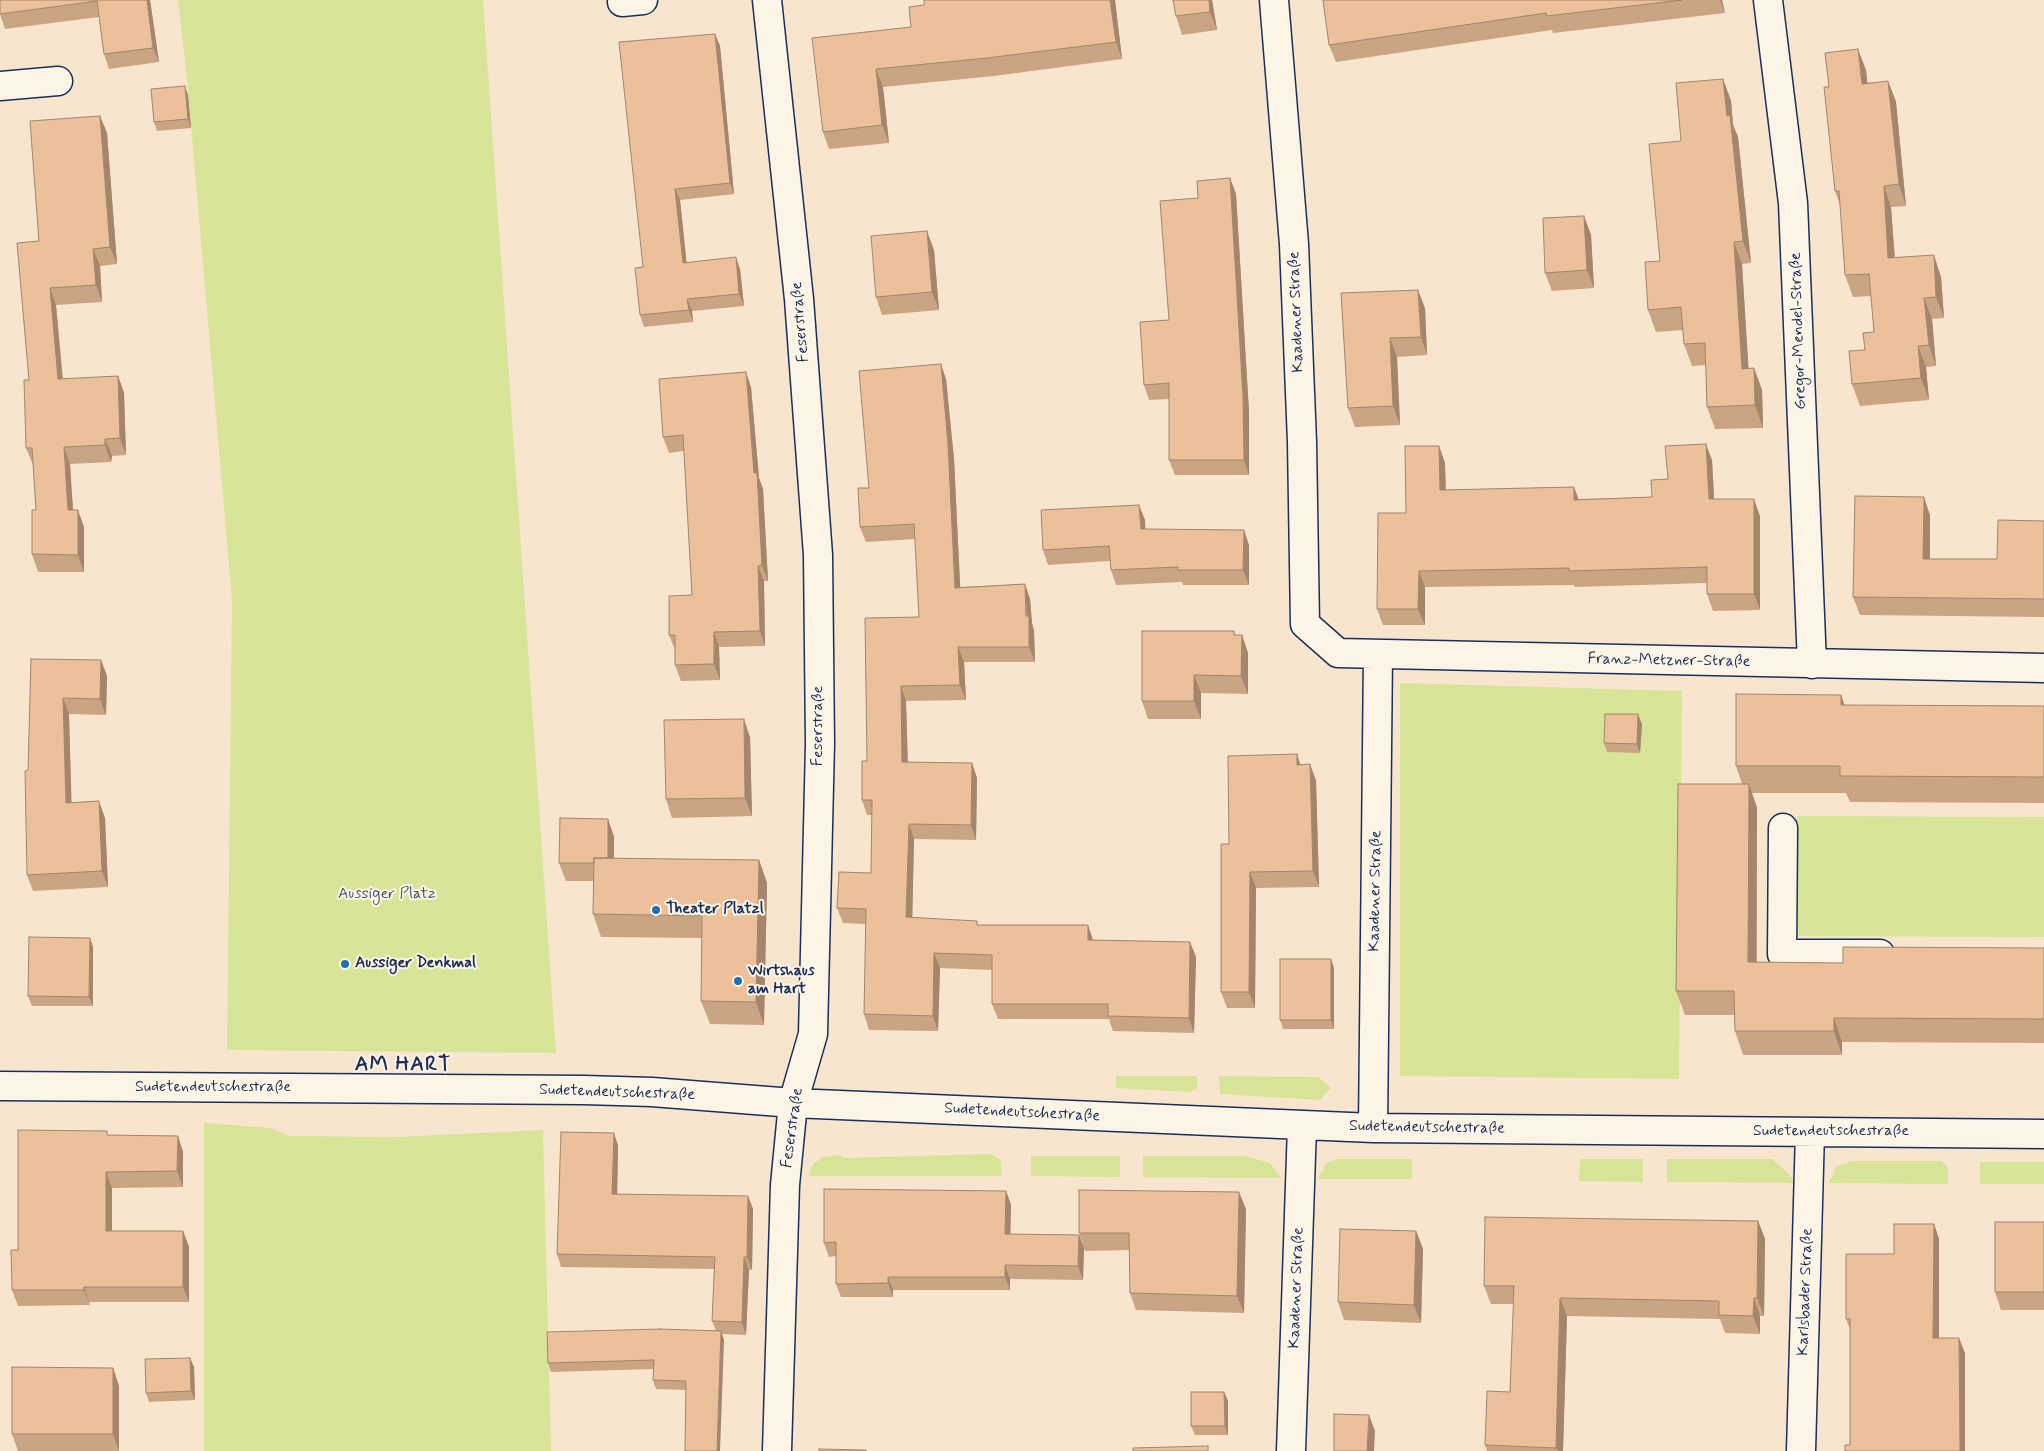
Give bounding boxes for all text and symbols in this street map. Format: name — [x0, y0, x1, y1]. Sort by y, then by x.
street label: Kaadener Straße — [1285, 251, 1309, 373]
street label: Gregor-Mendel-Straße — [1787, 252, 1811, 410]
street label: Feserstraße — [788, 281, 814, 363]
street label: Franz-Metzner-Straße — [1587, 650, 1751, 672]
street label: Feserstraße — [809, 686, 829, 766]
street label: Kaadener Straße — [1365, 830, 1387, 952]
park label: Aussiger Platz — [338, 885, 436, 905]
place label: Theater Platzl — [666, 900, 764, 920]
marker: Theater Platzl — [650, 904, 662, 916]
place label: Aussiger Denkmal — [355, 954, 476, 974]
marker: Aussiger Denkmal — [339, 958, 351, 970]
place label: Wirtshaus am Hart — [748, 962, 815, 1000]
marker: Wirtshaus am Hart — [732, 975, 744, 987]
district label: AM HART — [353, 1053, 453, 1079]
street label: Sudetendeutschestraße — [135, 1078, 291, 1098]
street label: Sudetendeutschestraße — [539, 1081, 695, 1105]
street label: Feserstraße — [778, 1087, 808, 1169]
street label: Sudetendeutschestraße — [944, 1099, 1100, 1127]
street label: Sudetendeutschestraße — [1349, 1117, 1505, 1139]
street label: Sudetendeutschestraße — [1753, 1122, 1909, 1142]
street label: Kaadener Straße — [1285, 1227, 1309, 1349]
street label: Karlsbader Straße — [1794, 1228, 1818, 1356]

